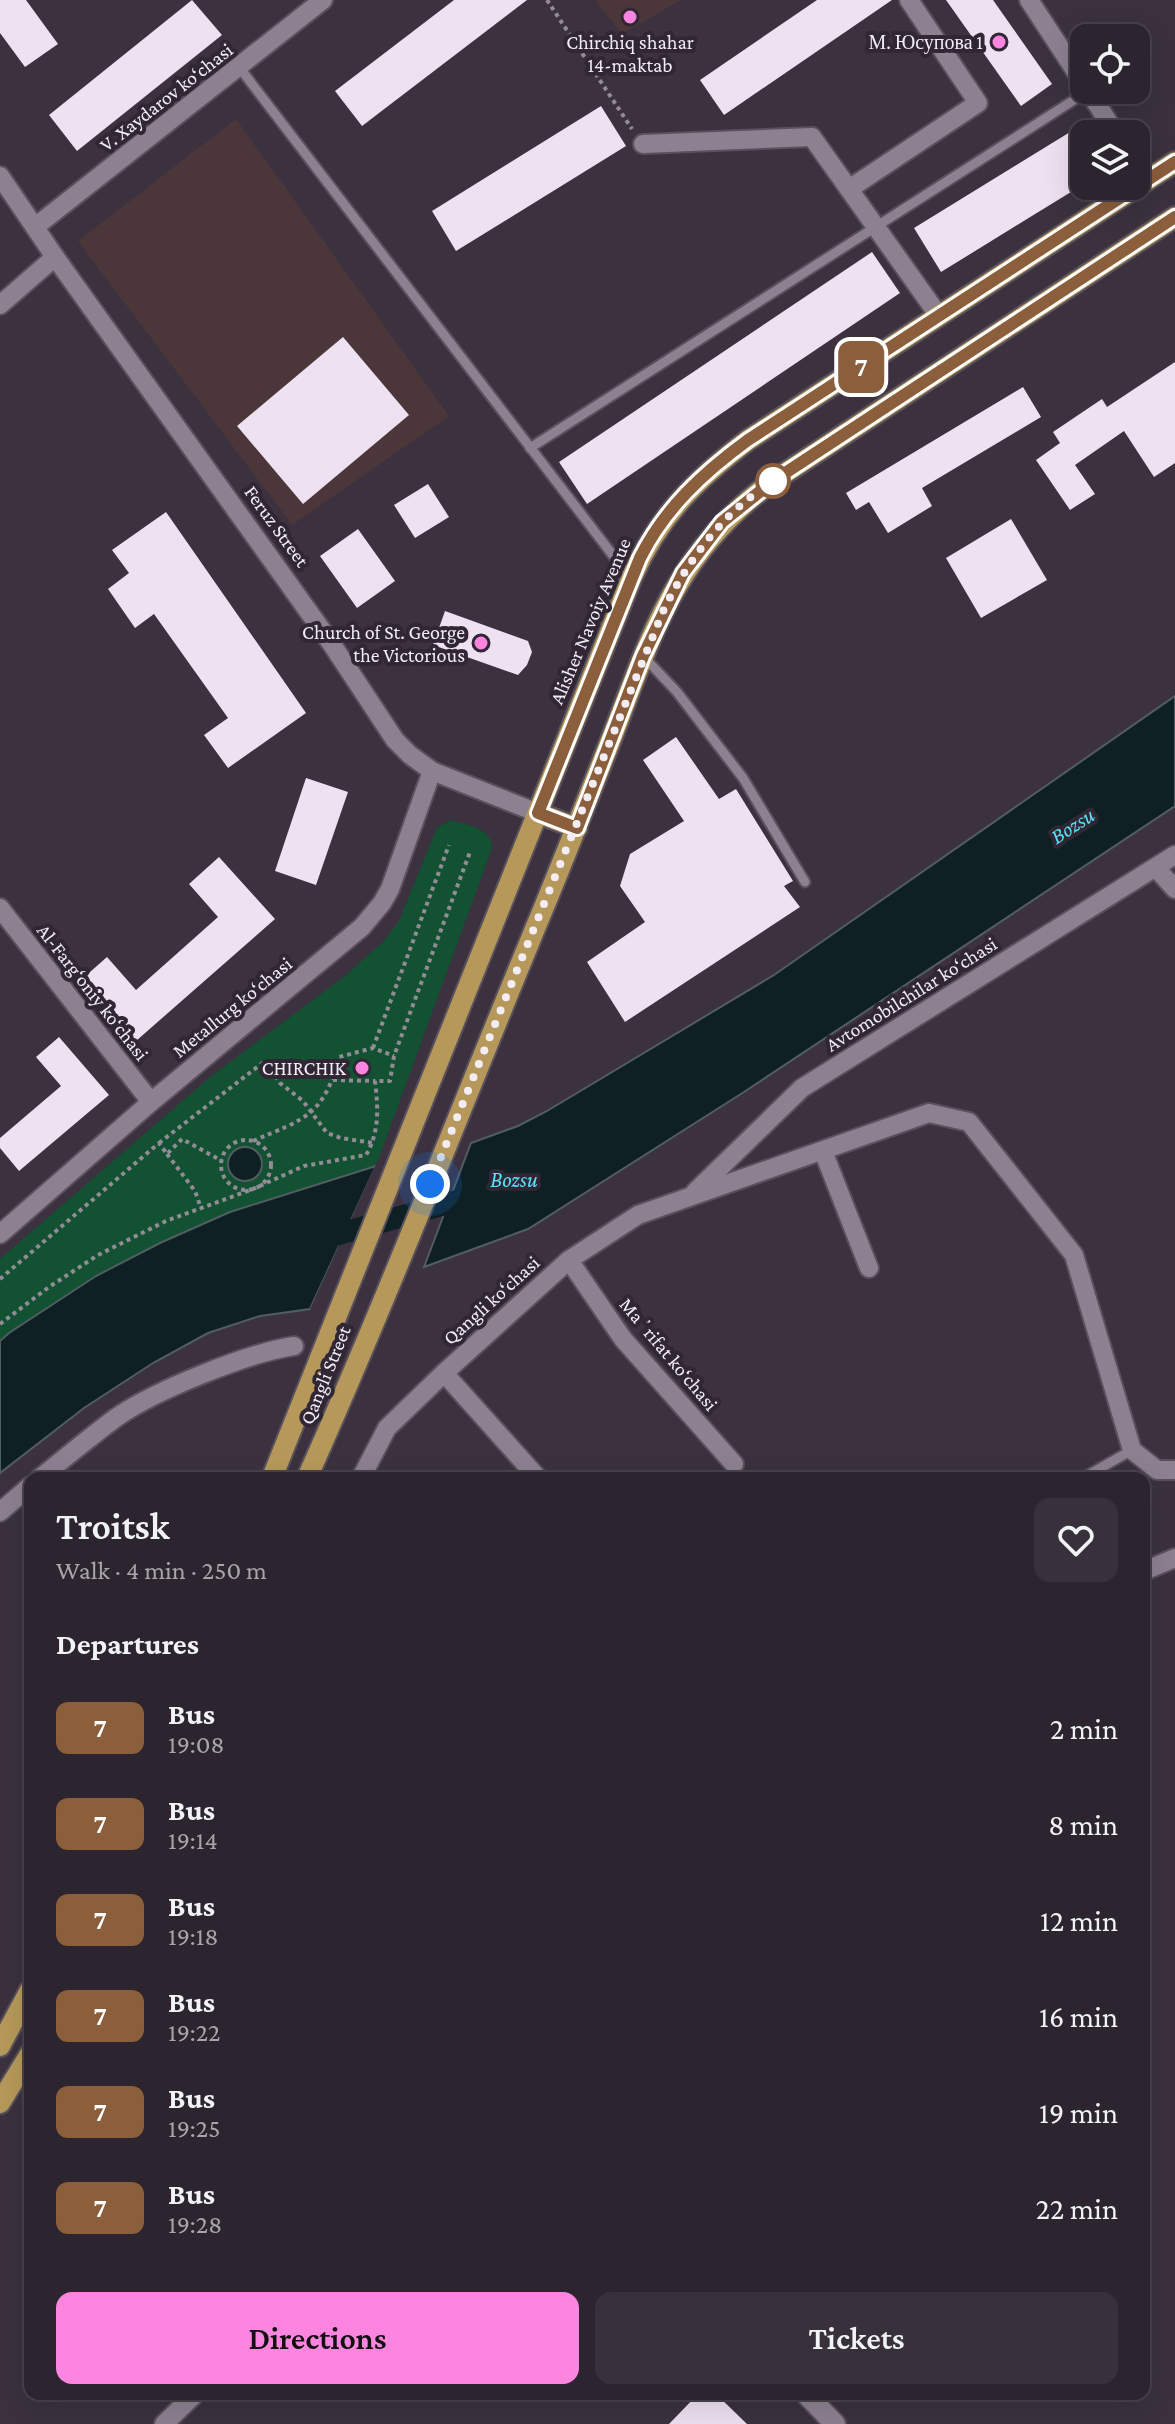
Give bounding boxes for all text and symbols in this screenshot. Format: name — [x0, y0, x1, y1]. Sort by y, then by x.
marker: Chirchiq shahar 14-maktab — [621, 8, 639, 26]
map controls — [1070, 24, 1150, 200]
button: locate — [1070, 24, 1150, 104]
place label: Chirchiq shahar 14-maktab — [566, 31, 694, 76]
place label: М. Юсупова 1 — [869, 31, 983, 54]
marker: М. Юсупова 1 — [990, 33, 1008, 51]
street label: V. Xaydarov ko‘chasi — [95, 38, 237, 156]
button: layers — [1070, 120, 1150, 200]
line badge: 7 — [835, 341, 887, 393]
text: 7 — [854, 351, 868, 382]
unlabelled marker — [756, 464, 790, 498]
street label: Feruz Street — [240, 481, 314, 571]
street label: Alisher Navoiy Avenue — [545, 534, 636, 708]
place label: Church of St. George the Victorious — [302, 621, 465, 666]
marker: Church of St. George the Victorious — [472, 634, 490, 652]
water label: Bozsu — [1046, 802, 1099, 849]
street label: Al-Farg‘oniy ko‘chasi — [32, 919, 153, 1065]
street label: Avtomobilchilar ko‘chasi — [821, 932, 1001, 1056]
street label: Metallurg ko‘chasi — [168, 952, 297, 1063]
place label: CHIRCHIK — [262, 1057, 347, 1079]
marker: CHIRCHIK — [353, 1059, 371, 1077]
your location — [410, 1164, 450, 1204]
water label: Bozsu — [490, 1167, 538, 1192]
street label: Qangli ko‘chasi — [438, 1251, 544, 1350]
street label: Maʼrifat ko‘chasi — [616, 1293, 722, 1415]
street label: Qangli Street — [295, 1322, 356, 1428]
button: heart — [1034, 1498, 1118, 1582]
text: Troitsk — [56, 1505, 170, 1547]
text: Walk · 4 min · 250 m — [56, 1556, 267, 1585]
text: Departures — [56, 1627, 199, 1660]
text: Bus — [168, 1697, 215, 1730]
text: 7 — [93, 1712, 107, 1743]
text: 2 min — [1050, 1712, 1118, 1745]
text: 19:08 — [168, 1730, 224, 1759]
text: Bus — [168, 1793, 215, 1826]
text: 7 — [93, 1808, 107, 1839]
text: 8 min — [1048, 1808, 1118, 1841]
text: 19:14 — [168, 1826, 218, 1855]
text: Bus — [168, 1889, 215, 1922]
text: 7 — [93, 1904, 107, 1935]
text: 12 min — [1040, 1904, 1118, 1937]
text: 19:18 — [168, 1922, 218, 1951]
text: Bus — [168, 1985, 215, 2018]
text: 7 — [93, 2000, 107, 2031]
text: 16 min — [1039, 2000, 1118, 2033]
text: 19:22 — [168, 2018, 220, 2047]
text: Bus — [168, 2081, 215, 2114]
text: 7 — [93, 2096, 107, 2127]
text: 19 min — [1039, 2096, 1118, 2129]
text: 19:25 — [168, 2114, 220, 2143]
text: Bus — [168, 2177, 215, 2210]
text: 7 — [93, 2192, 107, 2223]
text: 22 min — [1036, 2192, 1118, 2225]
text: 19:28 — [168, 2210, 222, 2239]
button: Directions — [56, 2292, 579, 2384]
button: Tickets — [595, 2292, 1118, 2384]

